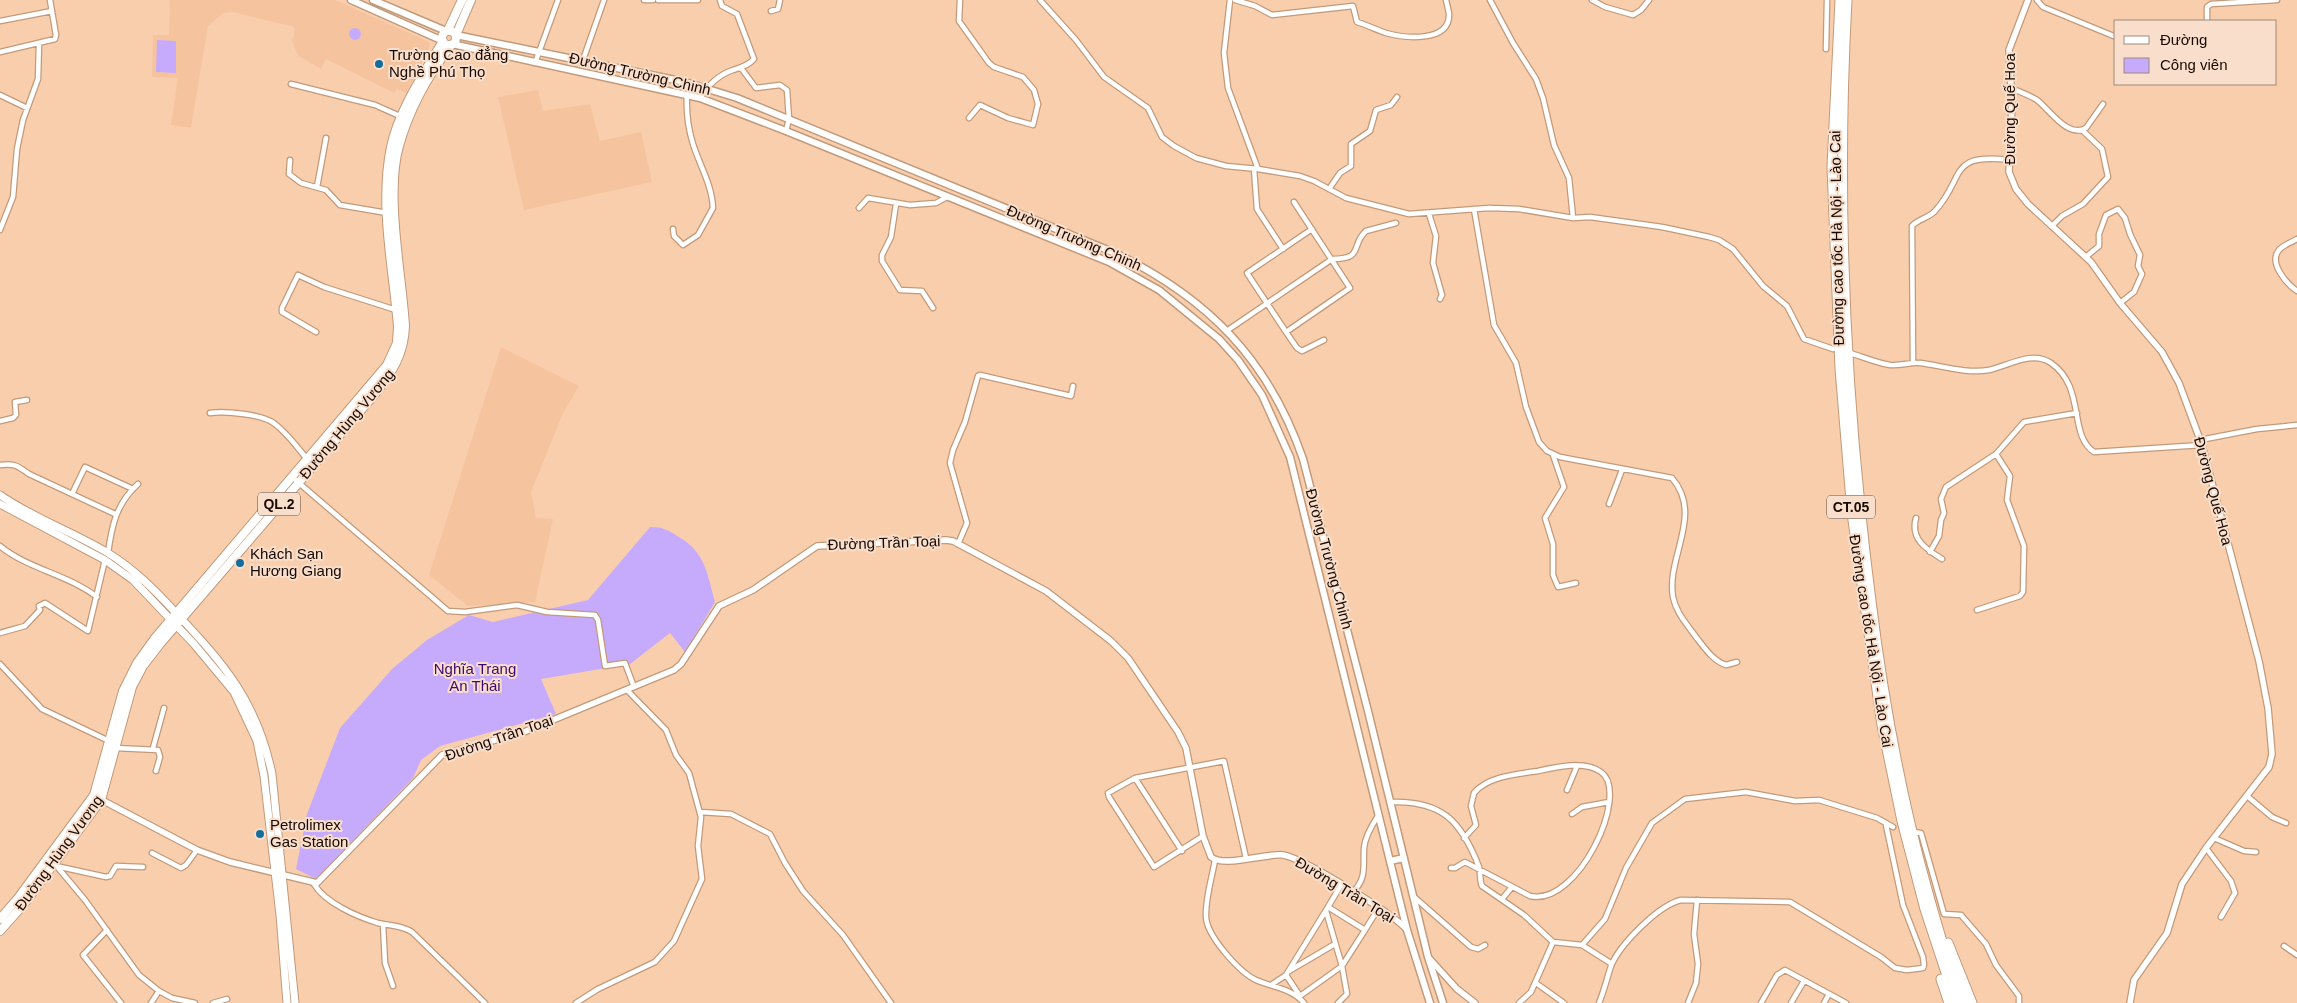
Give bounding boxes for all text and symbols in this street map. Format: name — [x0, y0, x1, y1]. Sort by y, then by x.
legend — [2114, 20, 2277, 85]
text: Đường — [2160, 31, 2207, 48]
place label: Trường Cao đẳng Nghề Phú Thọ — [389, 46, 508, 80]
street label: Đường Trường Chinh — [568, 49, 713, 98]
street label: Đường Quế Hoa — [2001, 53, 2018, 165]
text: Công viên — [2160, 56, 2228, 73]
marker: Trường Cao đẳng Nghề Phú Thọ — [373, 58, 385, 70]
street label: Đường cao tốc Hà Nội - Lào Cai — [1826, 130, 1847, 346]
street label: Đường Trường Chinh — [1004, 201, 1144, 274]
street label: Đường Hùng Vương — [296, 365, 398, 482]
street label: Đường Quế Hoa — [2191, 435, 2236, 548]
street label: Đường Trường Chinh — [1303, 487, 1356, 631]
road number: QL.2 — [258, 492, 300, 516]
road number: CT.05 — [1827, 496, 1875, 518]
street label: Đường Trần Toại — [827, 532, 941, 553]
street label: Đường cao tốc Hà Nội - Lào Cai — [1846, 533, 1897, 748]
place label: Khách Sạn Hương Giang — [250, 545, 342, 579]
marker: Khách Sạn Hương Giang — [234, 557, 246, 569]
park label: Nghĩa Trang An Thái — [434, 660, 516, 694]
street label: Đường Trần Toại — [443, 711, 555, 764]
street label: Đường Hùng Vương — [11, 792, 106, 914]
place label: Petrolimex Gas Station — [270, 816, 348, 850]
marker: Petrolimex Gas Station — [254, 828, 266, 840]
street label: Đường Trần Toại — [1292, 853, 1398, 926]

